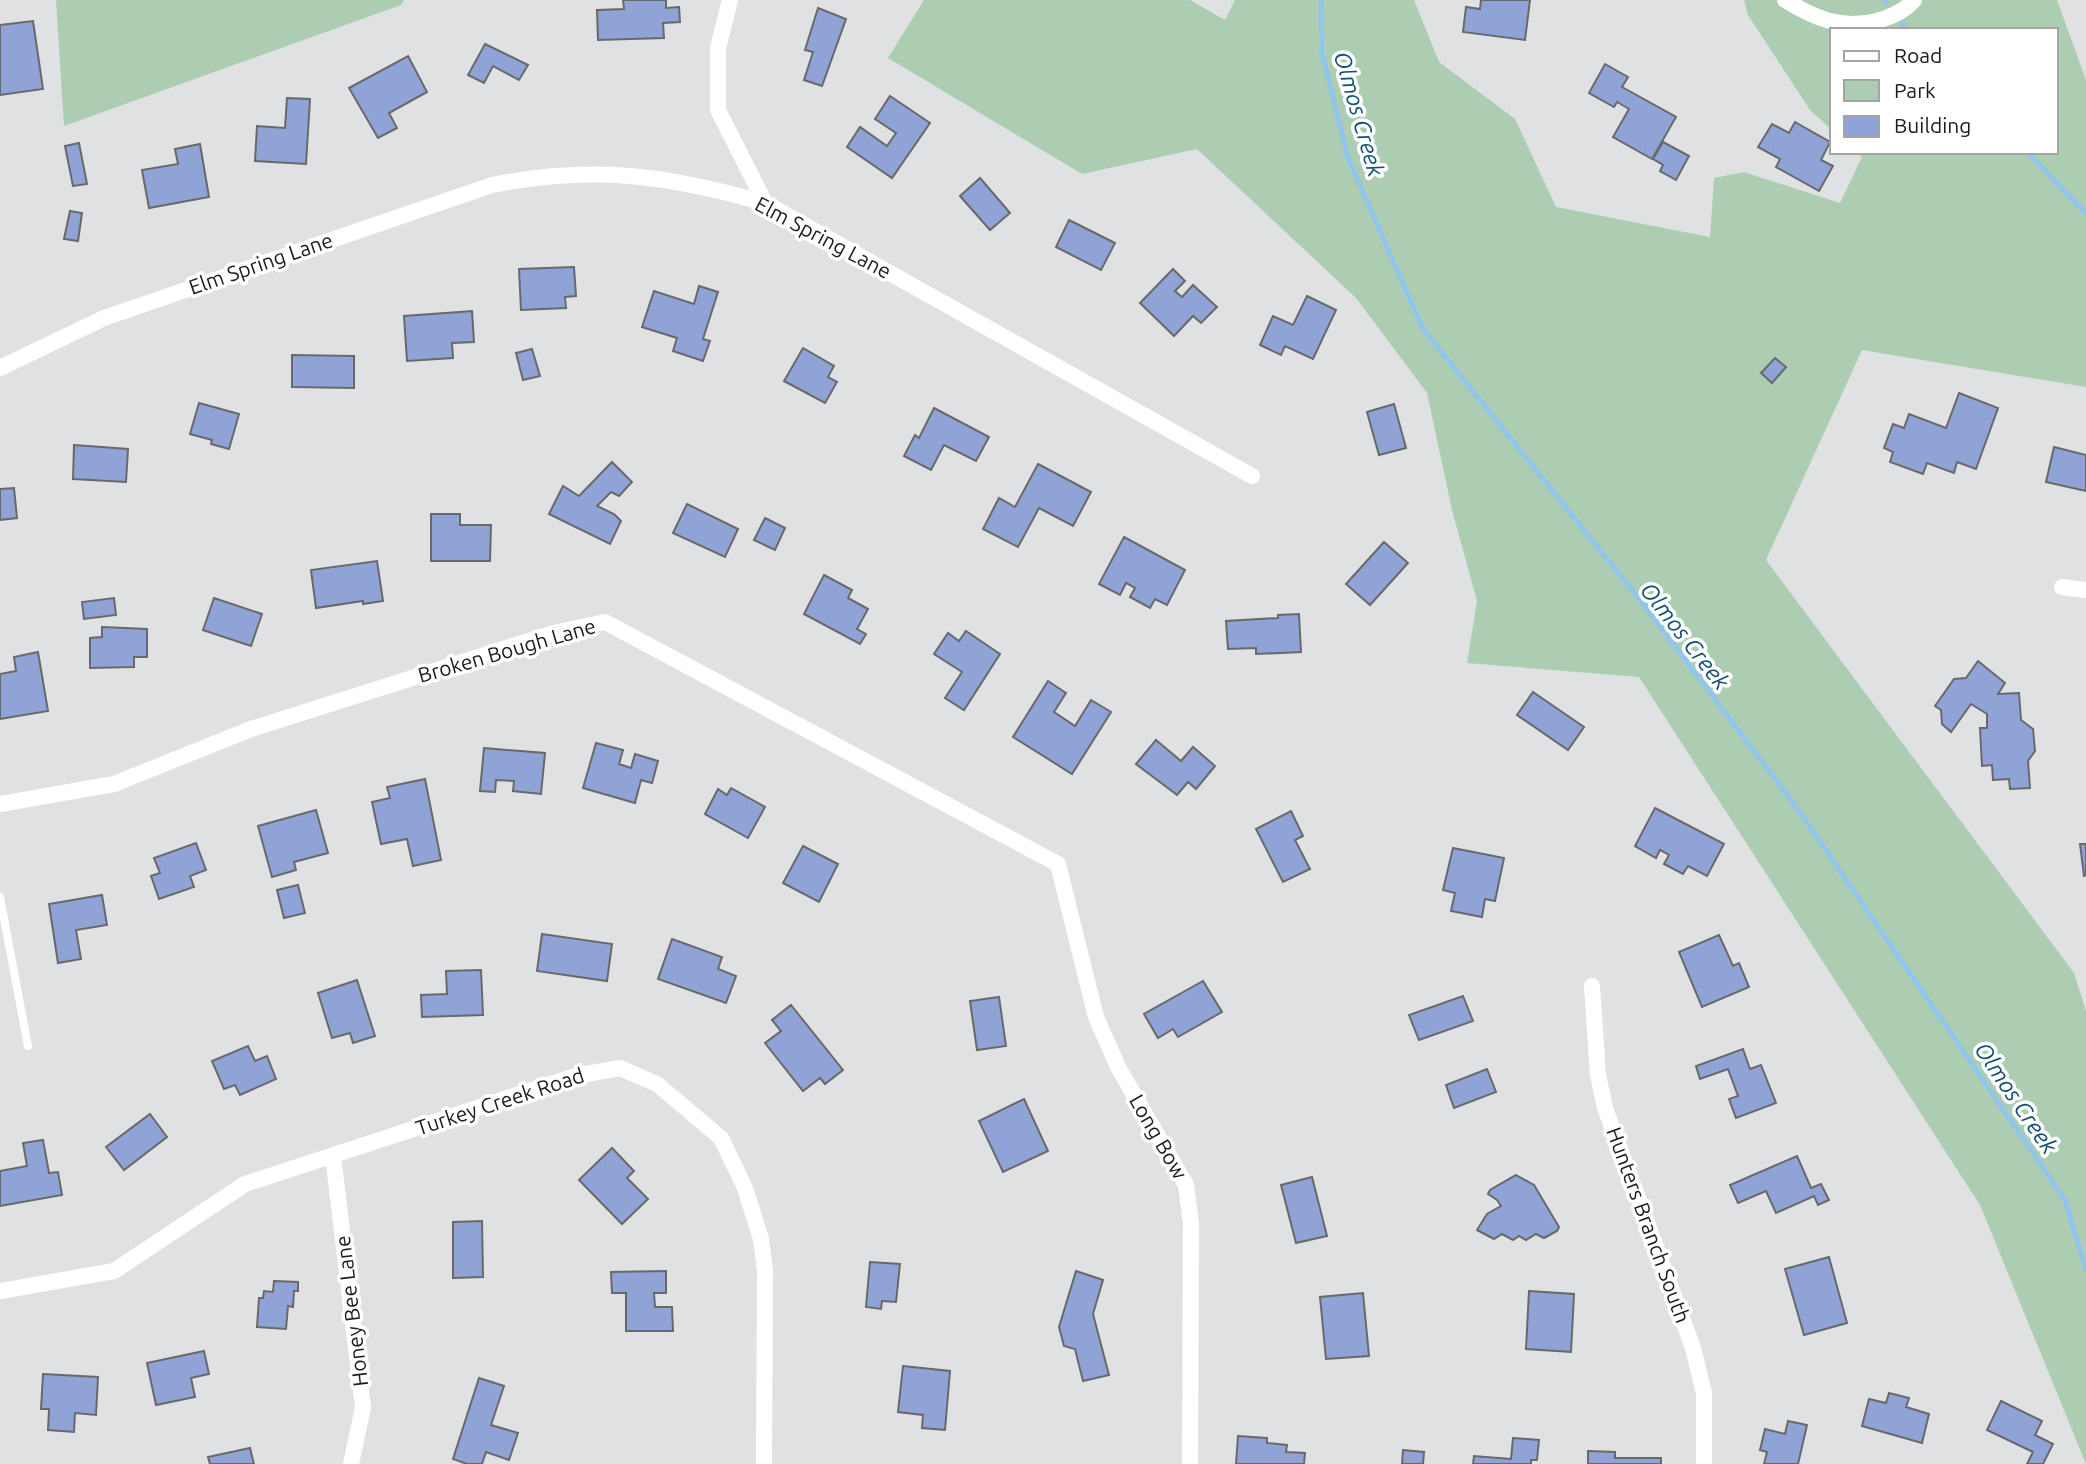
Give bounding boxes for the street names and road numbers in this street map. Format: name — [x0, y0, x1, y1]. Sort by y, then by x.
street label: Elm Spring Lane — [751, 191, 896, 283]
street label: Elm Spring Lane — [186, 227, 336, 299]
street label: Broken Bough Lane — [415, 613, 598, 687]
street label: Turkey Creek Road — [412, 1063, 587, 1140]
street label: Long Bow — [1125, 1090, 1193, 1183]
street label: Hunters Branch South — [1602, 1124, 1696, 1326]
street label: Honey Bee Lane — [330, 1234, 372, 1388]

